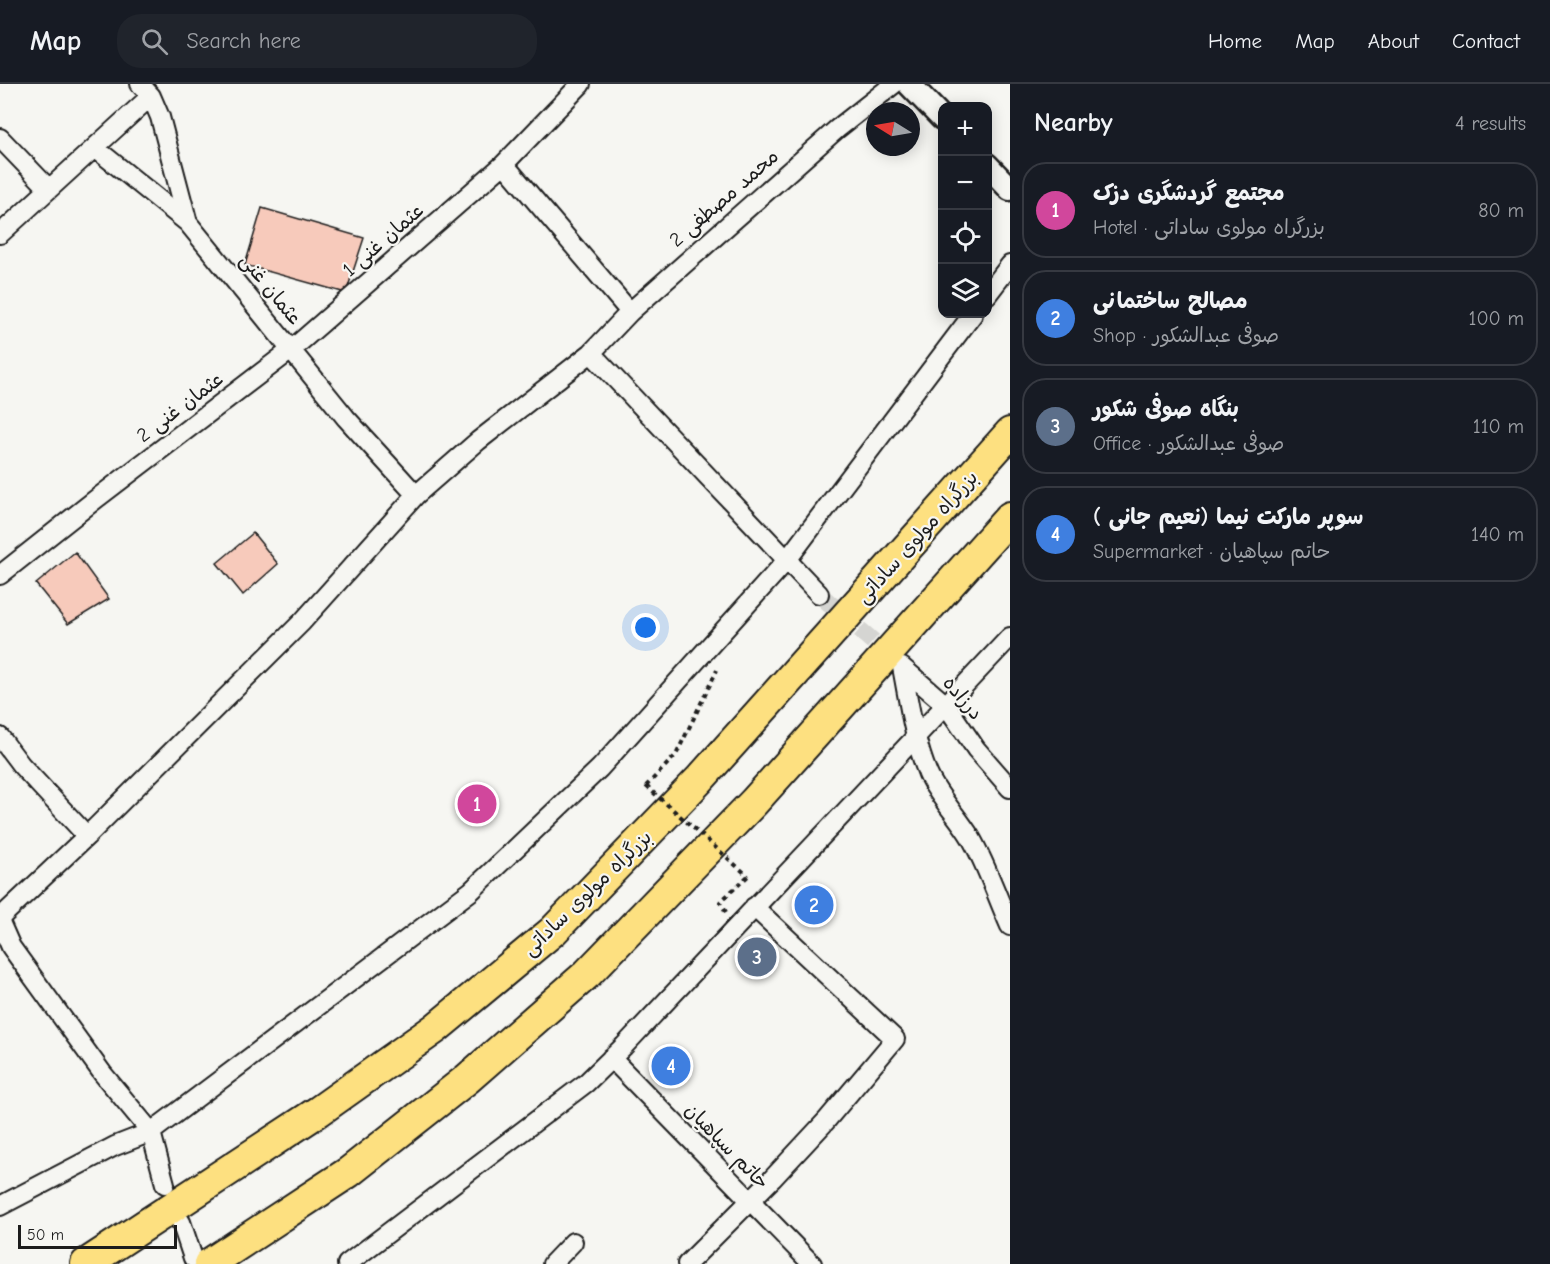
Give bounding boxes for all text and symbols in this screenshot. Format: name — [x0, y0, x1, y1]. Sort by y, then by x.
search box — [117, 14, 537, 68]
text: Map — [30, 25, 81, 57]
icon: search — [138, 25, 171, 58]
text: Search here — [186, 28, 301, 54]
text: Home — [1208, 29, 1262, 53]
text: Map — [1295, 29, 1335, 53]
text: About — [1368, 29, 1419, 53]
text: Contact — [1452, 29, 1520, 53]
north arrow — [866, 102, 920, 156]
map controls — [938, 102, 992, 318]
button: + — [938, 102, 992, 156]
text: Nearby — [1034, 108, 1113, 138]
text: 4 results — [1455, 112, 1526, 135]
street label: محمد مصطفی 2 — [665, 144, 784, 252]
button: − — [938, 156, 992, 210]
text: مجتمع گردشگری دزک — [1093, 180, 1285, 206]
street label: عثمان غنی 1 — [338, 199, 429, 282]
text: 1 — [1052, 199, 1059, 222]
text: 80 m — [1478, 199, 1524, 222]
button: locate — [938, 210, 992, 264]
text: Hotel · بزرگراه مولوی ساداتی — [1093, 216, 1325, 239]
street label: عثمان غنی — [235, 249, 307, 330]
button: layers — [938, 264, 992, 318]
text: مصالح ساختمانی — [1093, 288, 1248, 314]
text: 2 — [1051, 307, 1060, 330]
text: 100 m — [1469, 307, 1524, 330]
text: Shop · صوفی عبدالشکور — [1093, 324, 1279, 347]
street label: عثمان غنی 2 — [132, 367, 228, 448]
text: بنگاه صوفی شکور — [1093, 396, 1239, 422]
text: 3 — [1051, 415, 1060, 438]
text: 110 m — [1473, 415, 1524, 438]
text: Office · صوفی عبدالشکور — [1093, 432, 1284, 455]
street label: بزرگراه مولوی ساداتی — [851, 466, 983, 609]
text: سوپر مارکت نیما (نعیم جانی ) — [1093, 504, 1363, 530]
text: 4 — [1051, 523, 1060, 546]
text: 140 m — [1471, 523, 1524, 546]
text: Supermarket · حاتم سپاهیان — [1093, 540, 1330, 563]
your location — [631, 613, 660, 642]
street label: درزاده — [938, 671, 988, 725]
pin: 1 — [458, 782, 496, 826]
street label: بزرگراه مولوی ساداتی — [518, 826, 657, 961]
pin: 2 — [794, 882, 834, 928]
pin: 3 — [738, 934, 777, 980]
pin: 4 — [652, 1044, 690, 1088]
street label: حاتم سپاهیان — [678, 1098, 774, 1196]
scale bar — [18, 1222, 177, 1250]
text: 50 m — [27, 1226, 64, 1244]

